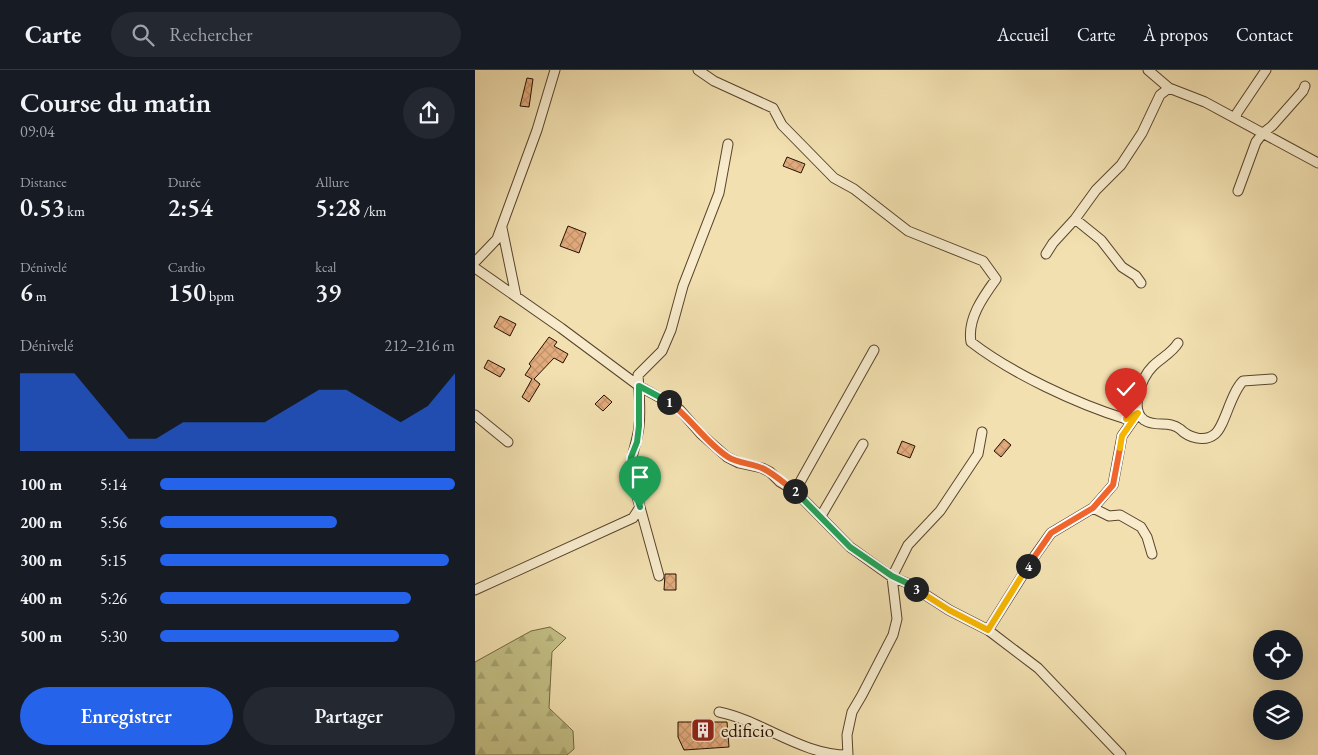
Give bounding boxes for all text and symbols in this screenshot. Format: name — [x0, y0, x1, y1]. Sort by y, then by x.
search box — [111, 12, 461, 57]
text: Carte — [25, 19, 81, 50]
icon: search — [129, 21, 157, 49]
text: Rechercher — [169, 22, 253, 47]
text: Accueil — [997, 23, 1049, 46]
text: Carte — [1077, 23, 1116, 46]
text: À propos — [1144, 23, 1208, 46]
text: Contact — [1236, 23, 1293, 46]
text: Course du matin — [20, 84, 211, 120]
button: share — [403, 87, 455, 139]
text: 09:04 — [20, 121, 55, 142]
text: Distance — [20, 173, 67, 191]
text: Durée — [168, 173, 201, 191]
text: Allure — [315, 173, 349, 191]
text: 0.53 — [20, 191, 65, 223]
text: 2:54 — [168, 191, 213, 223]
text: 5:28 — [315, 191, 361, 223]
text: km — [65, 202, 85, 220]
text: /km — [361, 202, 386, 220]
text: Dénivelé — [20, 258, 67, 276]
text: Cardio — [168, 258, 205, 276]
text: kcal — [315, 258, 336, 276]
text: 6 — [20, 276, 33, 308]
text: 150 — [168, 276, 206, 308]
text: 39 — [315, 276, 341, 308]
text: m — [33, 287, 47, 305]
text: bpm — [206, 287, 234, 305]
text: Dénivelé — [20, 335, 74, 356]
text: 212–216 m — [384, 335, 455, 356]
pin — [1105, 368, 1147, 419]
icon: check — [1112, 375, 1140, 403]
pin: 1 — [657, 390, 681, 414]
text: 1 — [666, 393, 673, 411]
pin — [619, 456, 661, 507]
icon: arrive — [626, 463, 654, 491]
text: 100 m — [20, 474, 62, 495]
text: 5:14 — [100, 474, 127, 495]
pin: 2 — [783, 478, 807, 504]
text: 2 — [792, 482, 799, 500]
text: 200 m — [20, 512, 62, 533]
text: 5:56 — [100, 512, 127, 533]
text: 300 m — [20, 550, 62, 571]
text: 5:15 — [100, 550, 127, 571]
pin: 4 — [1015, 554, 1041, 578]
text: 4 — [1025, 557, 1032, 575]
pin: 3 — [903, 576, 929, 602]
text: 3 — [913, 580, 920, 598]
text: 400 m — [20, 588, 62, 609]
text: 5:26 — [100, 588, 127, 609]
text: 500 m — [20, 626, 62, 647]
text: 5:30 — [100, 626, 127, 647]
map controls — [1253, 630, 1303, 740]
button: locate — [1253, 630, 1303, 680]
button: Enregistrer — [20, 687, 233, 745]
button: Partager — [243, 687, 455, 745]
button: layers — [1253, 690, 1303, 740]
building icon: edificio — [690, 717, 716, 743]
place label: edificio — [721, 718, 774, 743]

